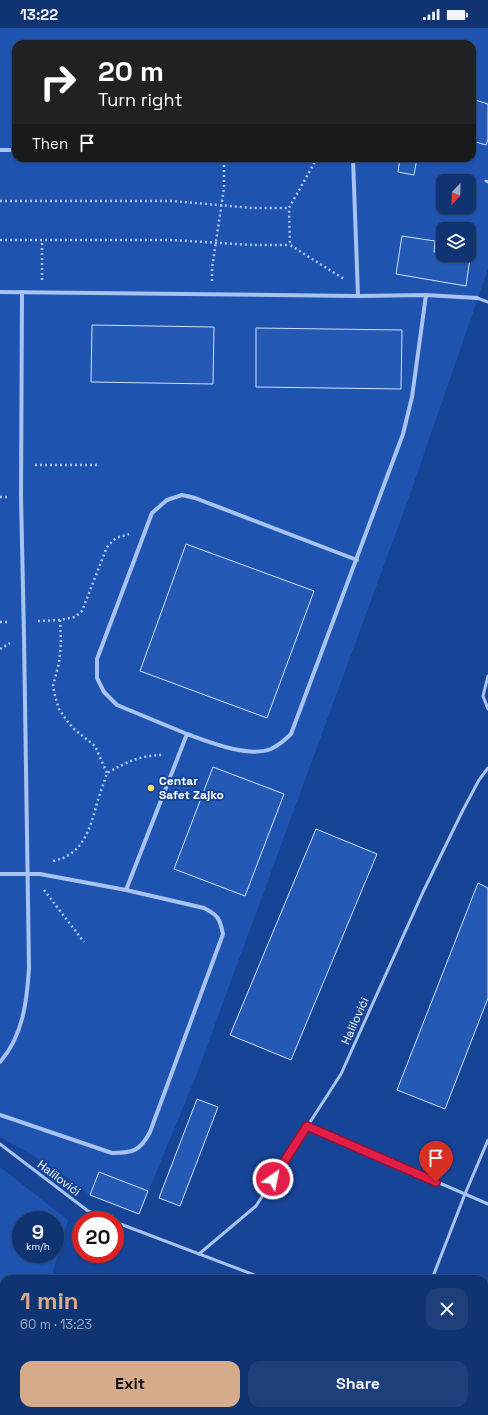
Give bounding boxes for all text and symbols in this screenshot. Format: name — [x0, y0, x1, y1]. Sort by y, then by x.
text: 13:22 — [20, 5, 58, 24]
text: 20 m — [98, 53, 164, 89]
icon: right — [32, 56, 84, 108]
text: Turn right — [98, 88, 182, 111]
icon: arrive — [76, 132, 98, 154]
text: Then — [32, 134, 68, 153]
north arrow — [436, 174, 476, 214]
map controls — [436, 174, 476, 262]
button: layers — [436, 222, 476, 262]
place label: Centar Safet Zajko — [159, 773, 224, 803]
marker: Centar Safet Zajko — [146, 783, 156, 793]
street label: Halilovići — [337, 995, 373, 1047]
pin — [419, 1141, 453, 1182]
icon: arrive — [425, 1147, 447, 1169]
street label: Halilovići — [34, 1156, 84, 1200]
position arrow — [252, 1158, 294, 1200]
speed limit sign: 20 — [72, 1211, 124, 1263]
text: 9 — [32, 1219, 44, 1245]
text: km/h — [26, 1240, 50, 1253]
text: 1 min — [20, 1285, 79, 1316]
button: close — [426, 1288, 468, 1330]
text: 60 m · 13:23 — [20, 1316, 92, 1333]
button: Exit — [20, 1361, 240, 1407]
button: Share — [248, 1361, 468, 1407]

